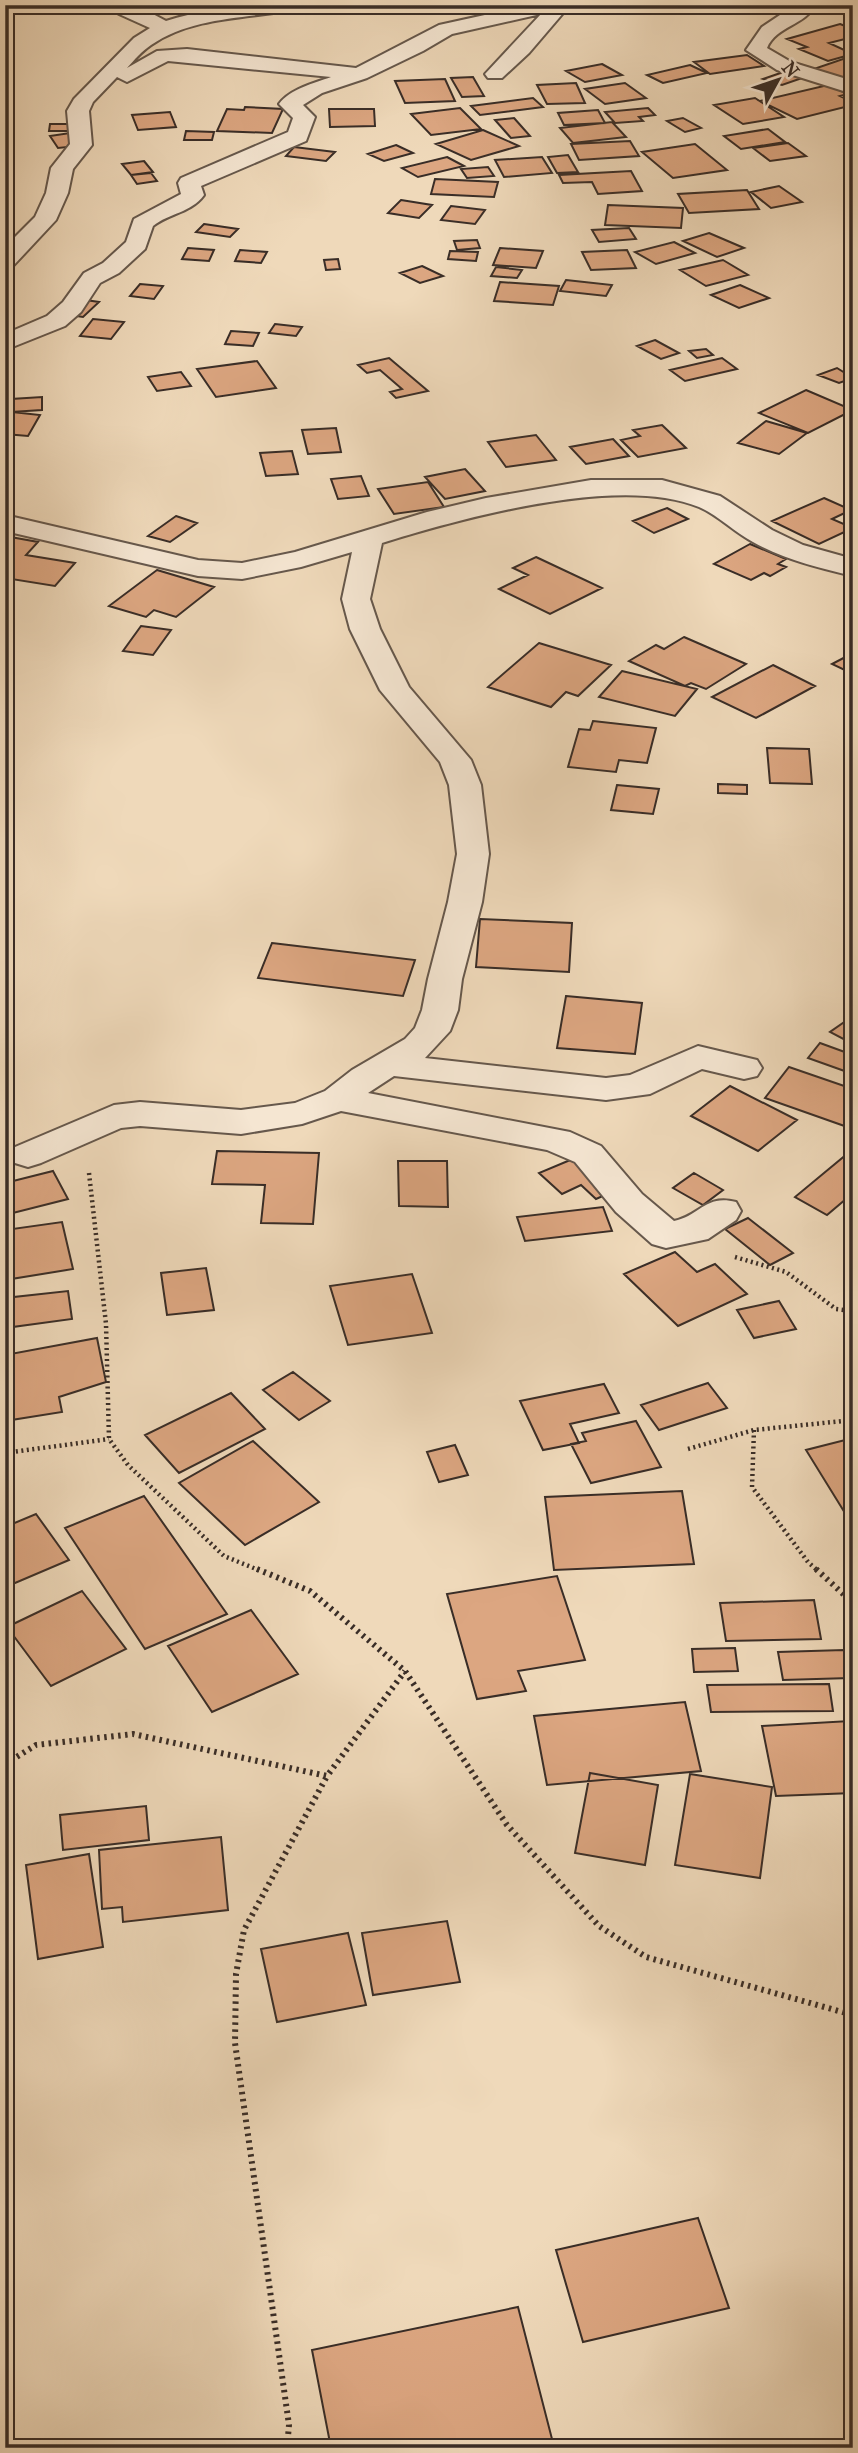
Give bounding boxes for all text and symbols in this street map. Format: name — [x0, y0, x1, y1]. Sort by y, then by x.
north arrow — [742, 46, 812, 116]
text: N — [777, 57, 804, 83]

